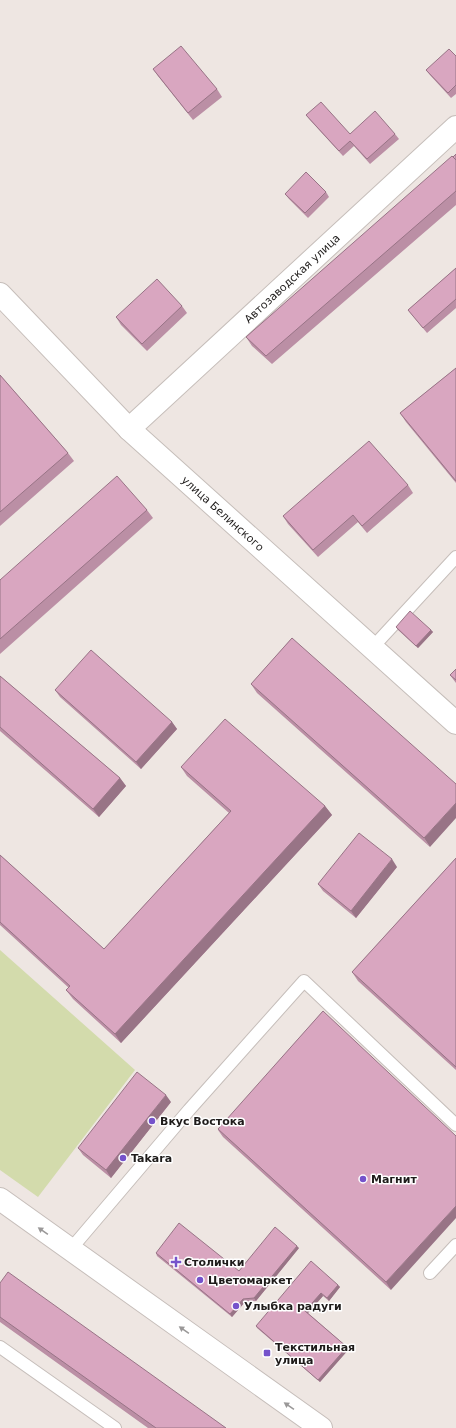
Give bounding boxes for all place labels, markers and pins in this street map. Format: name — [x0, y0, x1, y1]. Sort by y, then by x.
place label: Вкус Востока — [160, 1115, 245, 1128]
marker: Вкус Востока — [147, 1116, 157, 1126]
place label: Takara — [131, 1152, 172, 1165]
marker: Takara — [118, 1153, 128, 1163]
place label: Магнит — [371, 1173, 417, 1186]
marker: Магнит — [358, 1174, 368, 1184]
place label: Столички — [184, 1256, 245, 1269]
marker: Столички — [171, 1257, 181, 1267]
place label: Цветомаркет — [208, 1274, 293, 1287]
marker: Цветомаркет — [195, 1275, 205, 1285]
place label: Улыбка радуги — [244, 1300, 342, 1313]
marker: Улыбка радуги — [231, 1301, 241, 1311]
place label: Текстильная улица — [275, 1341, 355, 1367]
marker: Текстильная улица — [262, 1348, 272, 1358]

